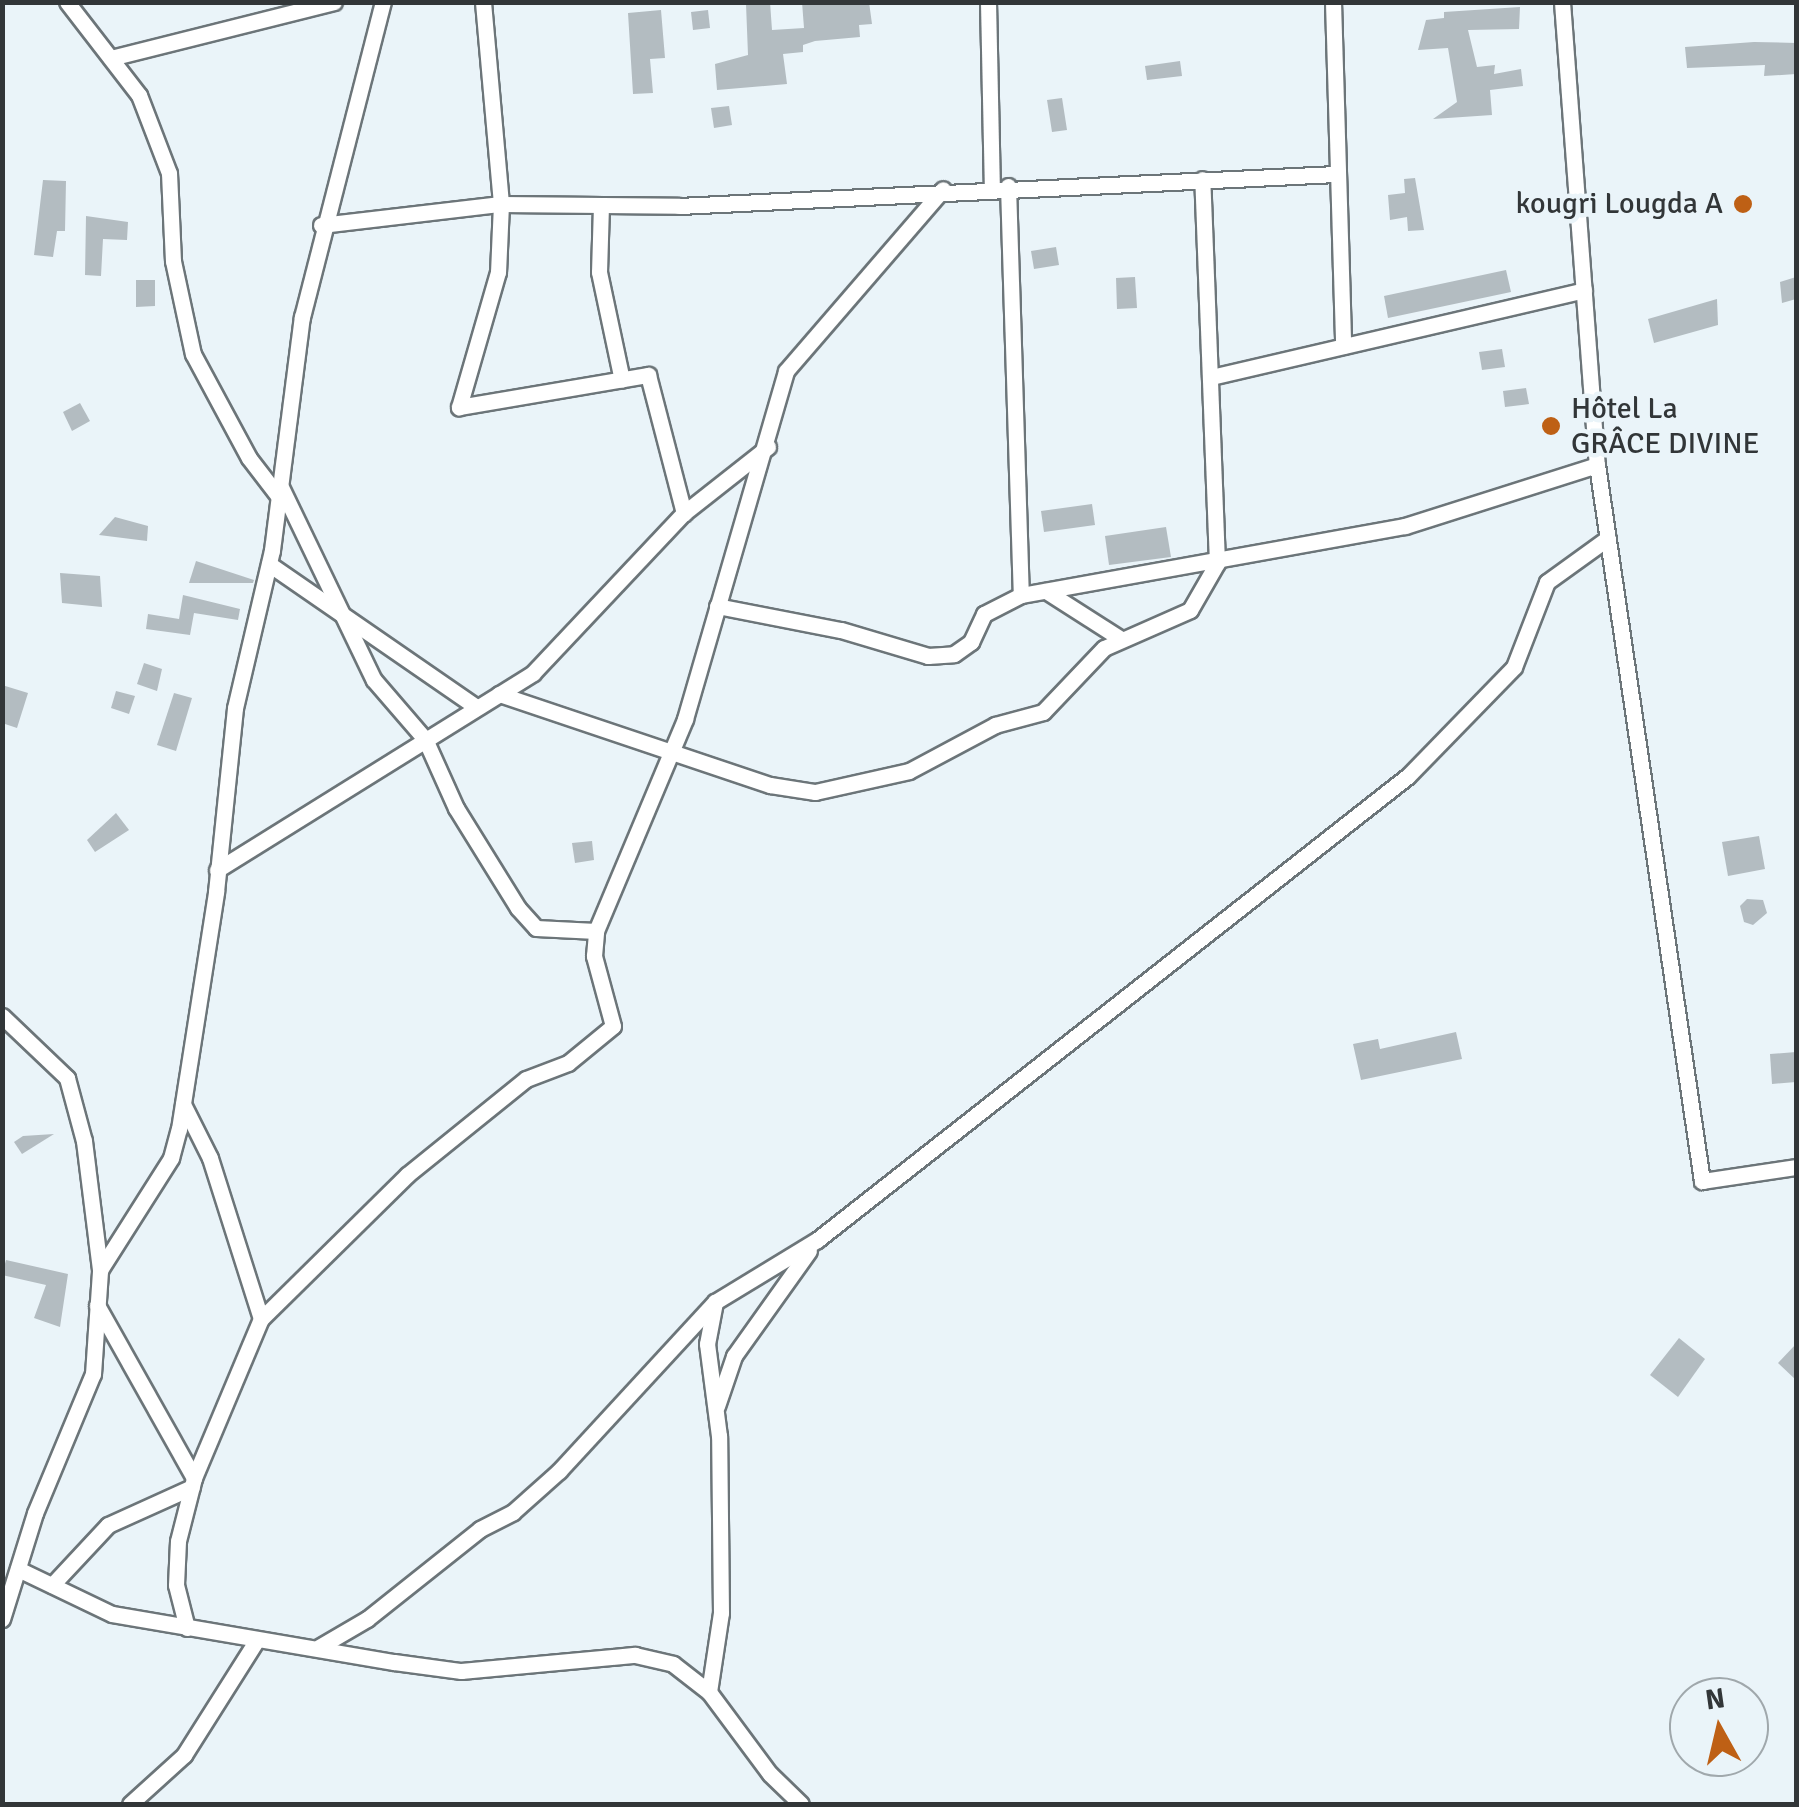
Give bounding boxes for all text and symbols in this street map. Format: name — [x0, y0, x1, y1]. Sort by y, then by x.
place label: kougri Lougda A — [1516, 186, 1723, 222]
marker: kougri Lougda A — [1732, 193, 1754, 215]
place label: Hôtel La GRÂCE DIVINE — [1571, 391, 1760, 462]
marker: Hôtel La GRÂCE DIVINE — [1540, 415, 1562, 437]
north arrow — [1669, 1677, 1769, 1777]
text: N — [1703, 1681, 1727, 1717]

